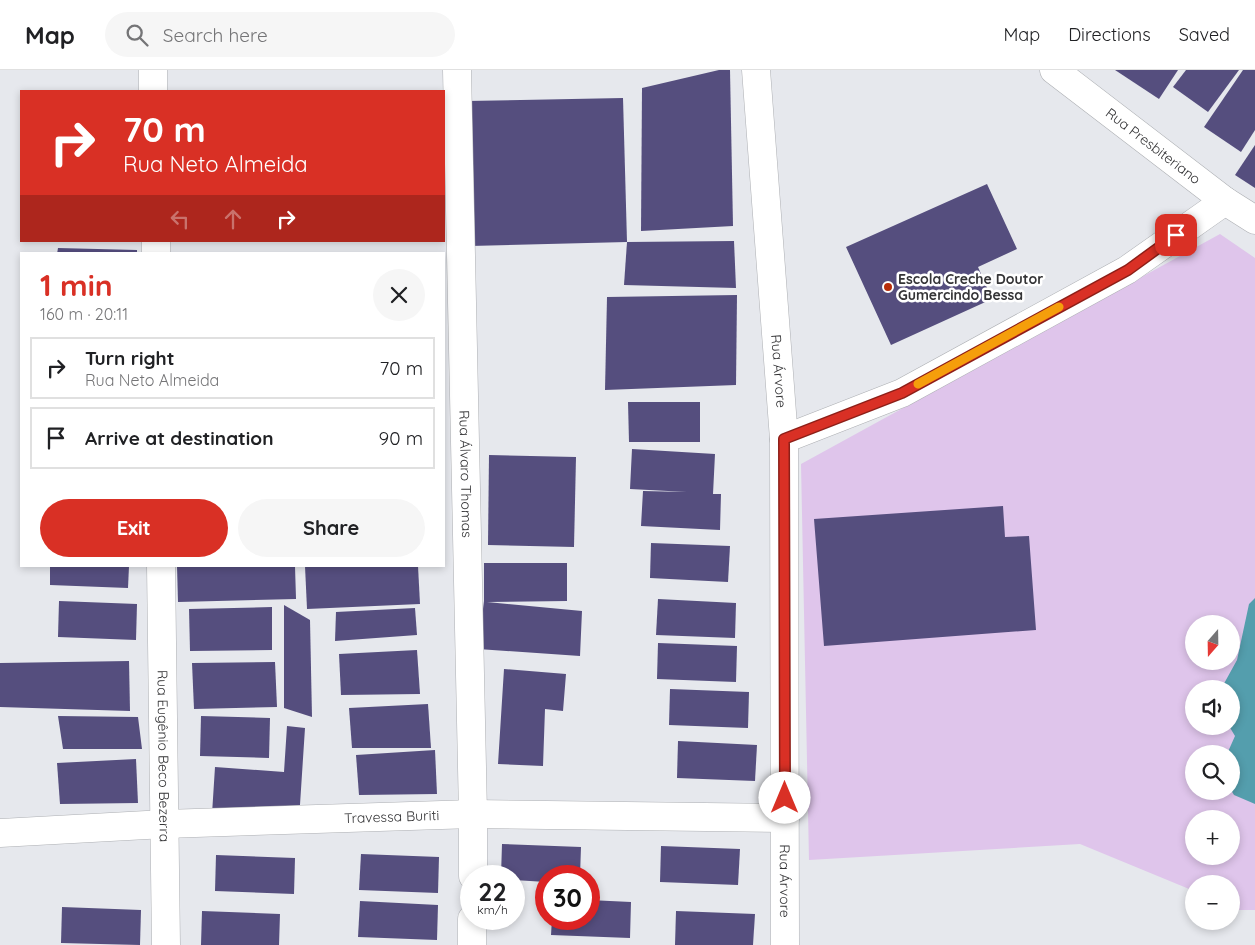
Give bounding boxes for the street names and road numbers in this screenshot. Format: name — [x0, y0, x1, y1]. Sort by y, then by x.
street label: Rua Presbiteriano — [1102, 104, 1204, 188]
street label: Rua Árvore — [767, 334, 791, 409]
street label: Rua Álvaro Thomas — [455, 410, 476, 538]
street label: Rua Eugênio Beco Bezerra — [153, 670, 174, 842]
street label: Travessa Buriti — [344, 806, 440, 827]
street label: Rua Árvore — [776, 844, 794, 918]

